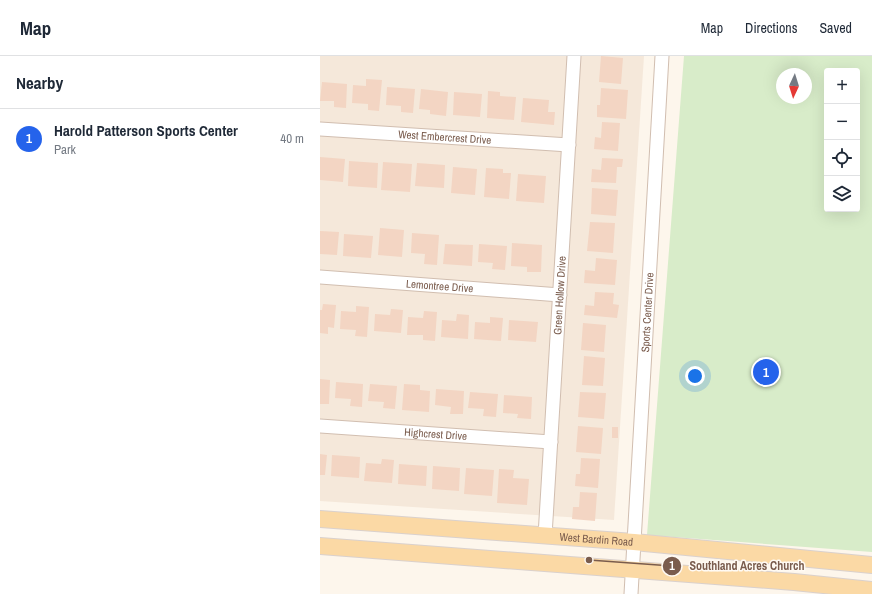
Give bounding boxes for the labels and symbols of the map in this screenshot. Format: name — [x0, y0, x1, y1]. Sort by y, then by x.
north arrow — [776, 68, 812, 104]
street label: West Embercrest Drive — [398, 127, 492, 147]
street label: Green Hollow Drive — [550, 256, 569, 335]
street label: Sports Center Drive — [638, 272, 657, 353]
street label: Lemontree Drive — [406, 276, 474, 295]
pin: 1 — [753, 357, 779, 387]
your location — [685, 366, 705, 386]
street label: Highcrest Drive — [404, 425, 468, 443]
street label: West Bardin Road — [559, 530, 634, 549]
callout: Southland Acres Church — [662, 554, 813, 578]
text: 1 — [669, 558, 675, 574]
text: Southland Acres Church — [689, 558, 805, 574]

